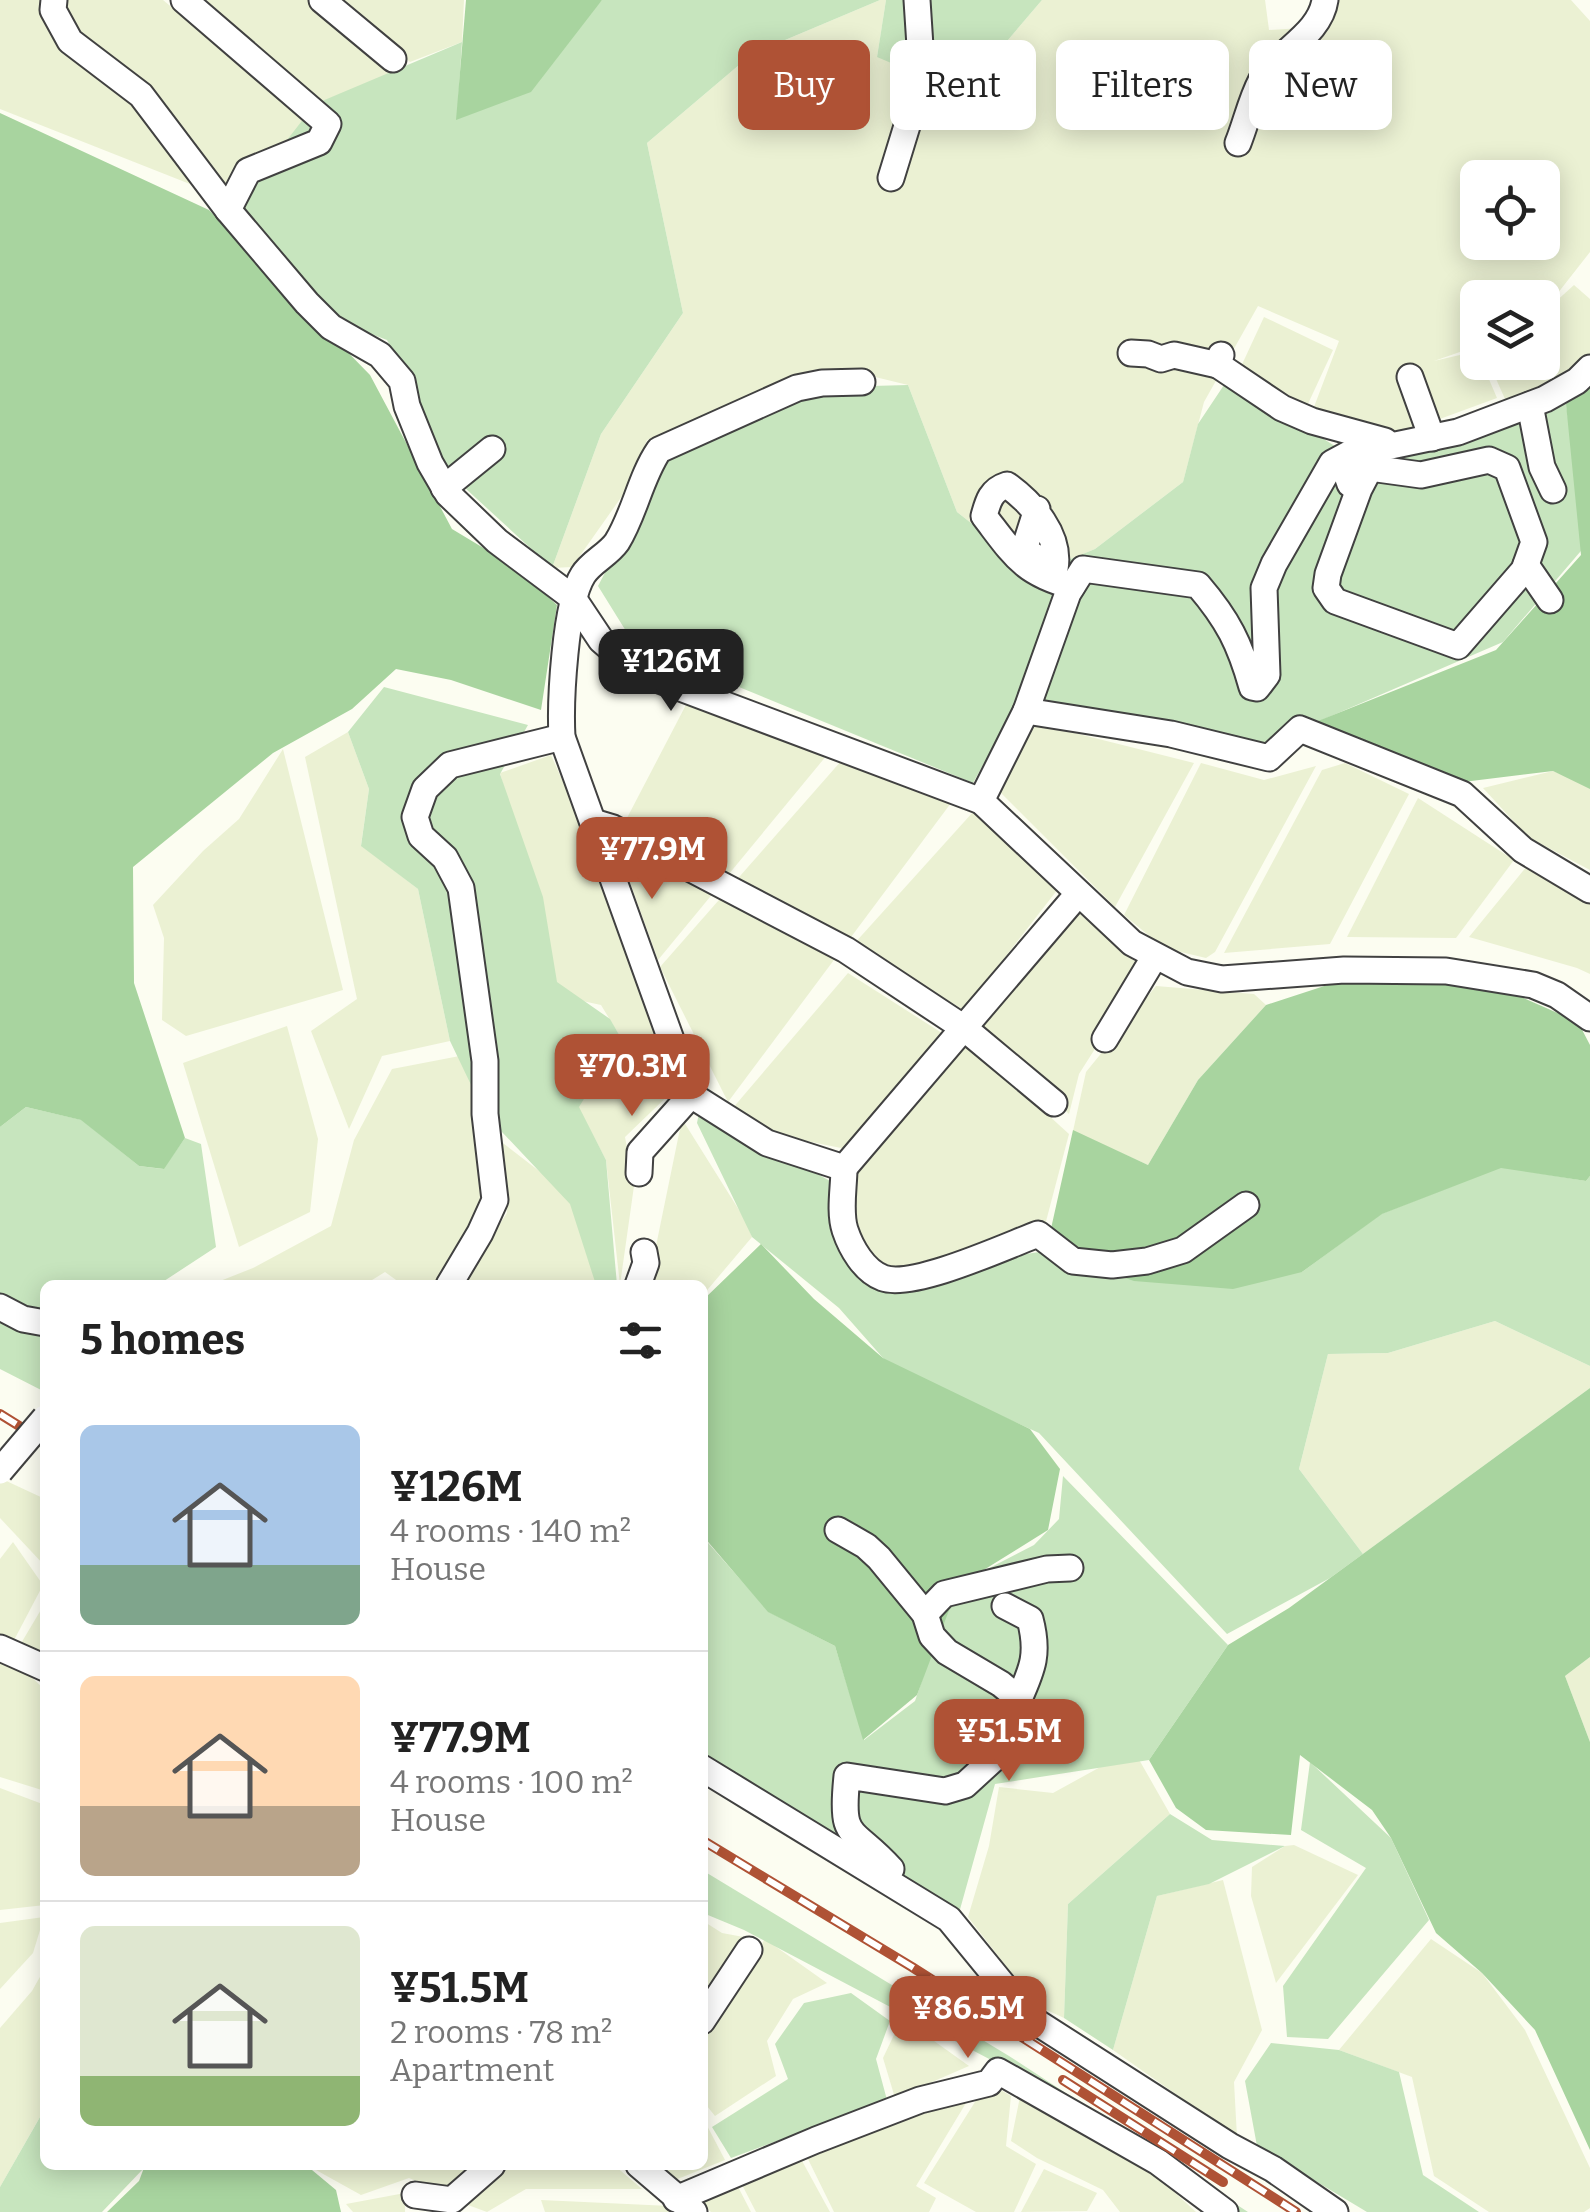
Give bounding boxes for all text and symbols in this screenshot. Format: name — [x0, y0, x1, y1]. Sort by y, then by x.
chip: Buy — [738, 40, 870, 130]
chip: Rent — [890, 40, 1036, 130]
chip: Filters — [1056, 40, 1229, 130]
chip: New — [1249, 40, 1392, 130]
map controls — [1460, 160, 1560, 380]
button: locate — [1460, 160, 1560, 260]
button: layers — [1460, 280, 1560, 380]
pin: ¥126M — [601, 629, 741, 714]
text: ¥126M — [621, 642, 721, 680]
pin: ¥77.9M — [571, 817, 733, 902]
text: ¥77.9M — [598, 830, 706, 868]
pin: ¥70.3M — [551, 1034, 713, 1119]
text: ¥70.3M — [577, 1047, 687, 1085]
icon: filters — [613, 1313, 668, 1368]
text: 5 homes — [80, 1315, 245, 1365]
text: ¥126M — [390, 1462, 522, 1512]
icon: home — [160, 1465, 280, 1585]
text: 4 rooms · 140 m² — [390, 1512, 631, 1550]
text: House — [390, 1550, 486, 1588]
pin: ¥51.5M — [928, 1699, 1090, 1784]
text: ¥51.5M — [956, 1712, 1062, 1750]
text: ¥77.9M — [390, 1713, 531, 1763]
icon: home — [160, 1716, 280, 1836]
text: 4 rooms · 100 m² — [390, 1763, 633, 1801]
text: House — [390, 1801, 486, 1839]
text: ¥51.5M — [390, 1963, 529, 2013]
icon: home — [160, 1966, 280, 2086]
pin: ¥86.5M — [887, 1976, 1049, 2061]
text: ¥86.5M — [911, 1989, 1025, 2027]
text: 2 rooms · 78 m² — [390, 2013, 612, 2051]
text: Apartment — [390, 2051, 554, 2089]

